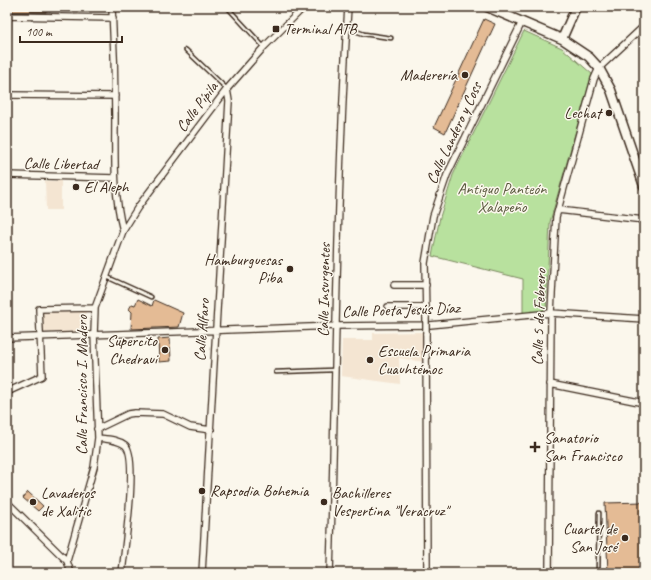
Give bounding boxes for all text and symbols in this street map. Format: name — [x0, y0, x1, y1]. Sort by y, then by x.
scale bar — [20, 18, 122, 44]
place label: Terminal ATB — [284, 19, 359, 39]
text: 100 m — [26, 24, 53, 40]
marker: Terminal ATB — [271, 24, 281, 34]
place label: Maderería — [400, 65, 458, 85]
marker: Maderería — [460, 70, 470, 80]
street label: Calle Pípila — [172, 77, 223, 136]
street label: Calle Landero y Coss — [422, 78, 487, 187]
place label: Lechat — [564, 103, 604, 123]
marker: Lechat — [604, 108, 614, 118]
street label: Calle Libertad — [23, 153, 101, 175]
place label: El Aleph — [84, 177, 130, 197]
park label: Antiguo Panteón Xalapeño — [458, 179, 547, 217]
marker: El Aleph — [71, 182, 81, 192]
street label: Calle Insurgentes — [313, 241, 335, 337]
place label: Hamburguesas Piba — [204, 250, 284, 288]
marker: Hamburguesas Piba — [285, 264, 295, 274]
street label: Calle 5 de Febrero — [527, 267, 551, 366]
street label: Calle Alfaro — [190, 297, 214, 362]
street label: Calle Poeta Jesús Díaz — [342, 298, 462, 322]
street label: Calle Francisco I. Madero — [72, 314, 92, 455]
place label: Supercito Chedraui — [107, 331, 159, 369]
place label: Escuela Primaria Cuauhtémoc — [378, 341, 471, 379]
marker: Supercito Chedraui — [160, 345, 170, 355]
marker: Escuela Primaria Cuauhtémoc — [365, 355, 375, 365]
place label: Sanatorio San Francisco — [544, 428, 623, 466]
marker: Sanatorio San Francisco — [529, 441, 541, 453]
place label: Rapsodia Bohemia — [210, 481, 310, 501]
place label: Lavaderos de Xalitic — [41, 483, 96, 521]
place label: Bachilleres Vespertina "Veracruz" — [332, 483, 451, 521]
marker: Rapsodia Bohemia — [197, 486, 207, 496]
marker: Lavaderos de Xalitic — [28, 497, 38, 507]
marker: Bachilleres Vespertina "Veracruz" — [319, 497, 329, 507]
place label: Cuartel de San José — [563, 519, 620, 557]
marker: Cuartel de San José — [620, 533, 630, 543]

